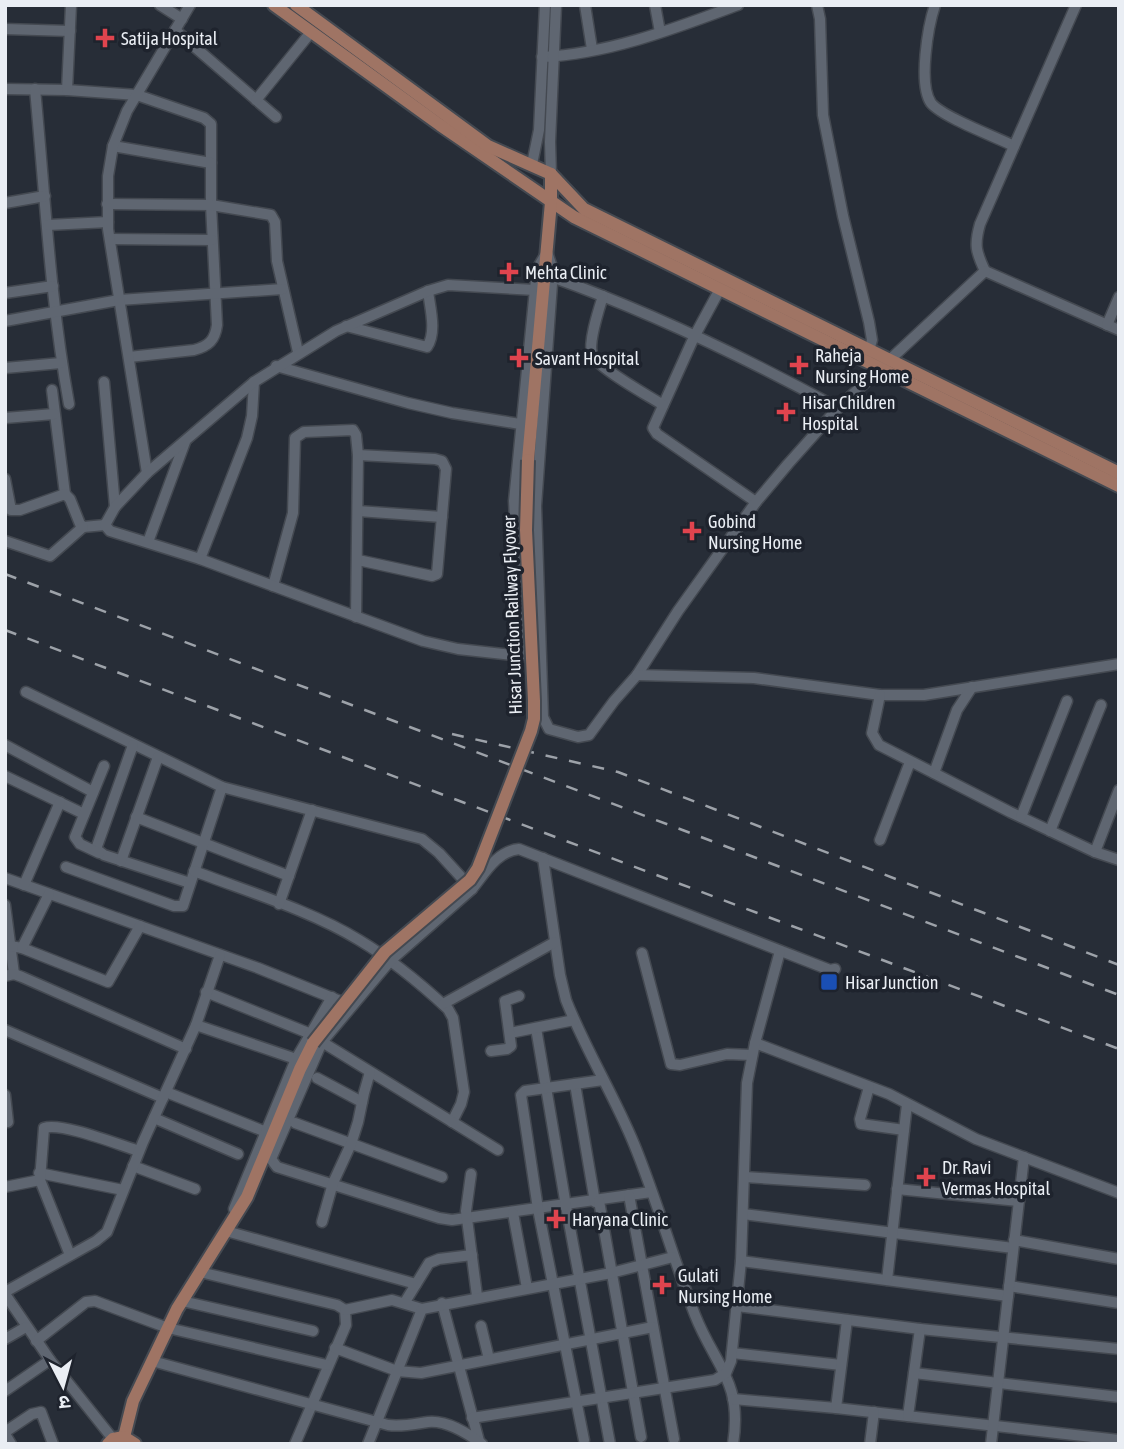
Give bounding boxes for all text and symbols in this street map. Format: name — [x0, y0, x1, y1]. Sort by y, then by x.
marker: Satija Hospital — [95, 28, 115, 48]
place label: Satija Hospital — [121, 28, 218, 49]
marker: Mehta Clinic — [499, 262, 519, 282]
place label: Mehta Clinic — [525, 262, 607, 283]
place label: Raheja Nursing Home — [815, 345, 909, 387]
marker: Savant Hospital — [509, 348, 529, 368]
place label: Savant Hospital — [535, 348, 639, 369]
marker: Raheja Nursing Home — [789, 355, 809, 375]
place label: Hisar Children Hospital — [802, 392, 895, 434]
marker: Hisar Children Hospital — [776, 402, 796, 422]
place label: Gobind Nursing Home — [708, 511, 802, 553]
street label: Hisar Junction Railway Flyover — [498, 515, 526, 715]
marker: Gobind Nursing Home — [682, 521, 702, 541]
marker: Hisar Junction — [819, 972, 839, 992]
place label: Hisar Junction — [845, 972, 938, 993]
place label: Dr. Ravi Vermas Hospital — [942, 1157, 1050, 1199]
marker: Dr. Ravi Vermas Hospital — [916, 1167, 936, 1187]
marker: Haryana Clinic — [546, 1209, 566, 1229]
place label: Haryana Clinic — [572, 1209, 668, 1230]
place label: Gulati Nursing Home — [678, 1265, 772, 1307]
marker: Gulati Nursing Home — [652, 1275, 672, 1295]
north arrow — [28, 1351, 98, 1421]
text: उ — [57, 1391, 71, 1415]

